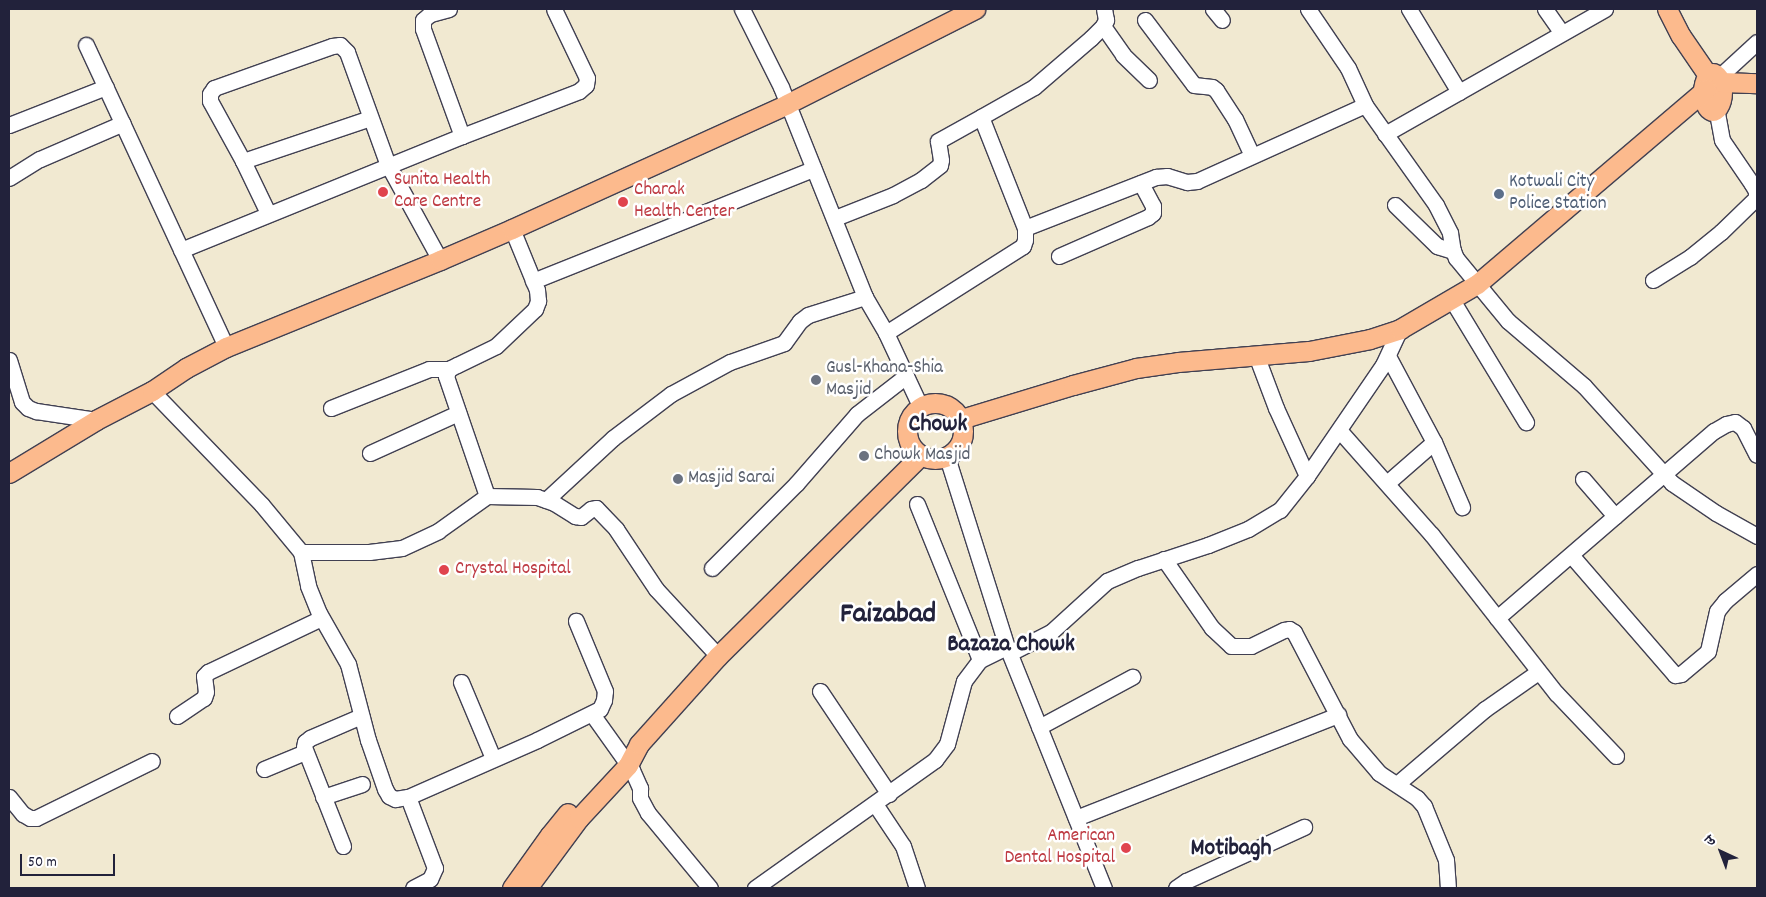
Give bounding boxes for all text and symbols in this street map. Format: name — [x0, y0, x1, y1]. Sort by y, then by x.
place label: Sunita Health Care Centre — [394, 170, 490, 214]
place label: Kotwali City Police Station — [1509, 172, 1606, 216]
place label: Charak Health Center — [634, 180, 735, 224]
marker: Sunita Health Care Centre — [376, 185, 390, 199]
marker: Kotwali City Police Station — [1493, 188, 1505, 200]
marker: Charak Health Center — [616, 195, 630, 209]
place label: Gusl-Khana-Shia Masjid — [826, 358, 943, 402]
marker: Gusl-Khana-Shia Masjid — [810, 374, 822, 386]
district label: Chowk — [909, 412, 967, 440]
place label: Chowk Masjid — [874, 445, 970, 467]
marker: Chowk Masjid — [858, 450, 870, 462]
place label: Masjid Sarai — [688, 468, 774, 490]
marker: Masjid Sarai — [672, 473, 684, 485]
place label: Crystal Hospital — [455, 559, 571, 581]
marker: Crystal Hospital — [437, 563, 451, 577]
district label: Faizabad — [840, 599, 936, 633]
district label: Bazaza Chowk — [947, 632, 1075, 660]
place label: American Dental Hospital — [1004, 826, 1115, 870]
north arrow — [1696, 827, 1746, 877]
text: उ — [1701, 831, 1720, 851]
district label: Motibagh — [1190, 836, 1272, 864]
marker: American Dental Hospital — [1119, 841, 1133, 855]
scale bar — [22, 844, 118, 876]
text: 50 m — [28, 852, 57, 874]

